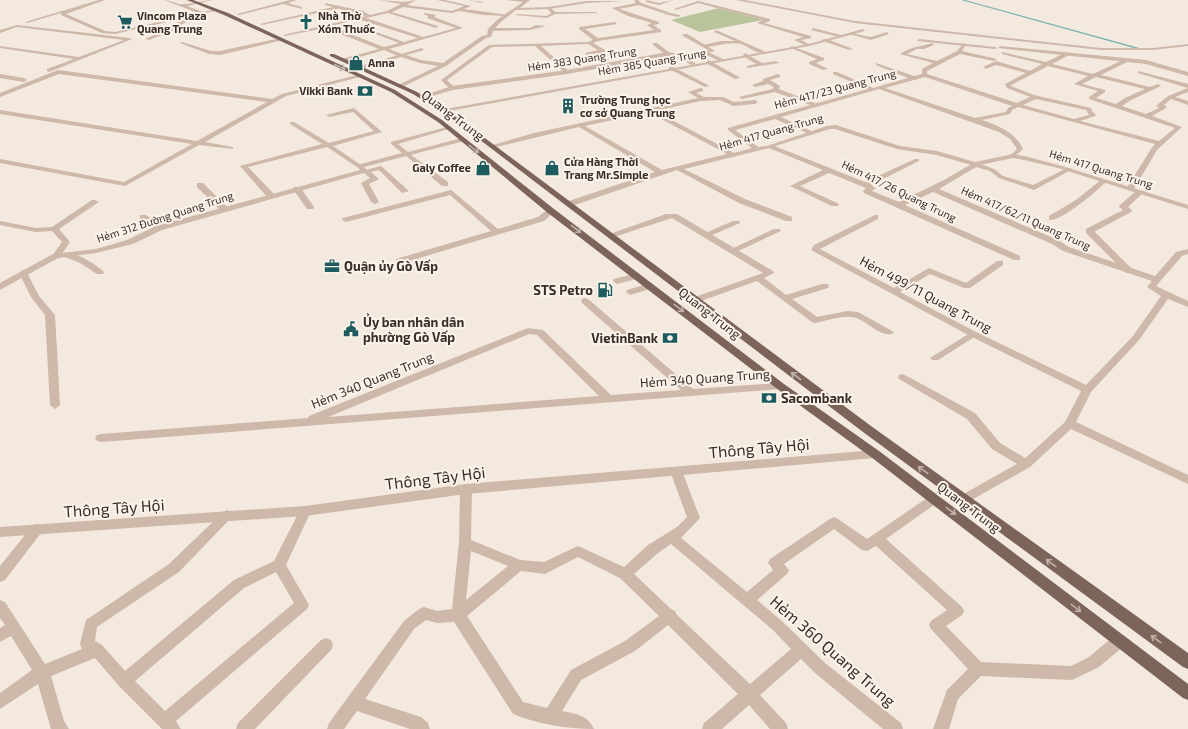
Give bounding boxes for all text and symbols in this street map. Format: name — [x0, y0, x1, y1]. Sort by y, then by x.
place label: Vincom Plaza Quang Trung — [137, 9, 207, 36]
place label: Nhà Thờ Xóm Thuốc — [318, 9, 375, 35]
supermarket icon: Vincom Plaza Quang Trung — [116, 13, 134, 31]
church icon: Nhà Thờ Xóm Thuốc — [297, 13, 315, 31]
street label: Hẻm 383 Quang Trung — [527, 44, 637, 74]
street label: Hẻm 385 Quang Trung — [597, 46, 707, 78]
shop icon: Anna — [347, 54, 365, 72]
place label: Anna — [368, 56, 395, 69]
one-way arrow — [334, 63, 346, 71]
street label: Hẻm 417/23 Quang Trung — [773, 66, 897, 112]
bank icon: Vikki Bank — [356, 82, 374, 100]
place label: Vikki Bank — [299, 84, 354, 97]
street label: Quang Trung — [418, 86, 488, 144]
place label: Trường Trung học cơ sở Quang Trung — [580, 93, 676, 120]
building icon: Trường Trung học cơ sở Quang Trung — [559, 97, 577, 115]
street label: Hẻm 417 Quang Trung — [717, 110, 825, 154]
one-way arrow — [468, 145, 479, 153]
street label: Hẻm 417 Quang Trung — [1048, 147, 1154, 191]
place label: Cửa Hàng Thời Trang Mr.Simple — [564, 155, 649, 181]
street label: Hẻm 417/26 Quang Trung — [839, 157, 959, 225]
shop icon: Galy Coffee — [474, 159, 492, 177]
shop icon: Cửa Hàng Thời Trang Mr.Simple — [543, 159, 561, 177]
place label: Galy Coffee — [412, 161, 471, 175]
street label: Hẻm 417/62/11 Quang Trung — [959, 183, 1093, 253]
street label: Hẻm 312 Đường Quang Trung — [95, 188, 235, 246]
one-way arrow — [570, 225, 581, 234]
street label: Hẻm 499/11 Quang Trung — [857, 252, 995, 336]
office icon: Quận ủy Gò Vấp — [323, 257, 341, 275]
place label: Quận ủy Gò Vấp — [344, 258, 438, 275]
fuel station icon: STS Petro — [596, 281, 614, 299]
place label: STS Petro — [533, 282, 593, 298]
street label: Quang Trung — [676, 284, 744, 342]
one-way arrow — [673, 304, 684, 313]
place label: Ủy ban nhân dân phường Gò Vấp — [363, 313, 464, 345]
public building icon: Ủy ban nhân dân phường Gò Vấp — [342, 320, 360, 338]
bank icon: VietinBank — [661, 329, 679, 347]
place label: VietinBank — [591, 330, 659, 346]
street label: Hẻm 340 Quang Trung — [309, 348, 435, 412]
street label: Hẻm 340 Quang Trung — [639, 365, 771, 391]
one-way arrow — [791, 372, 802, 380]
bank icon: Sacombank — [760, 389, 778, 407]
place label: Sacombank — [781, 390, 853, 406]
street label: Thông Tây Hội — [708, 434, 810, 461]
street label: Thông Tây Hội — [384, 462, 486, 493]
one-way arrow — [918, 466, 929, 474]
street label: Quang Trung — [934, 478, 1004, 536]
street label: Thông Tây Hội — [63, 494, 165, 521]
one-way arrow — [945, 507, 956, 516]
one-way arrow — [1046, 559, 1057, 567]
street label: Hẻm 360 Quang Trung — [766, 591, 900, 711]
one-way arrow — [1070, 603, 1081, 612]
one-way arrow — [1151, 635, 1162, 644]

